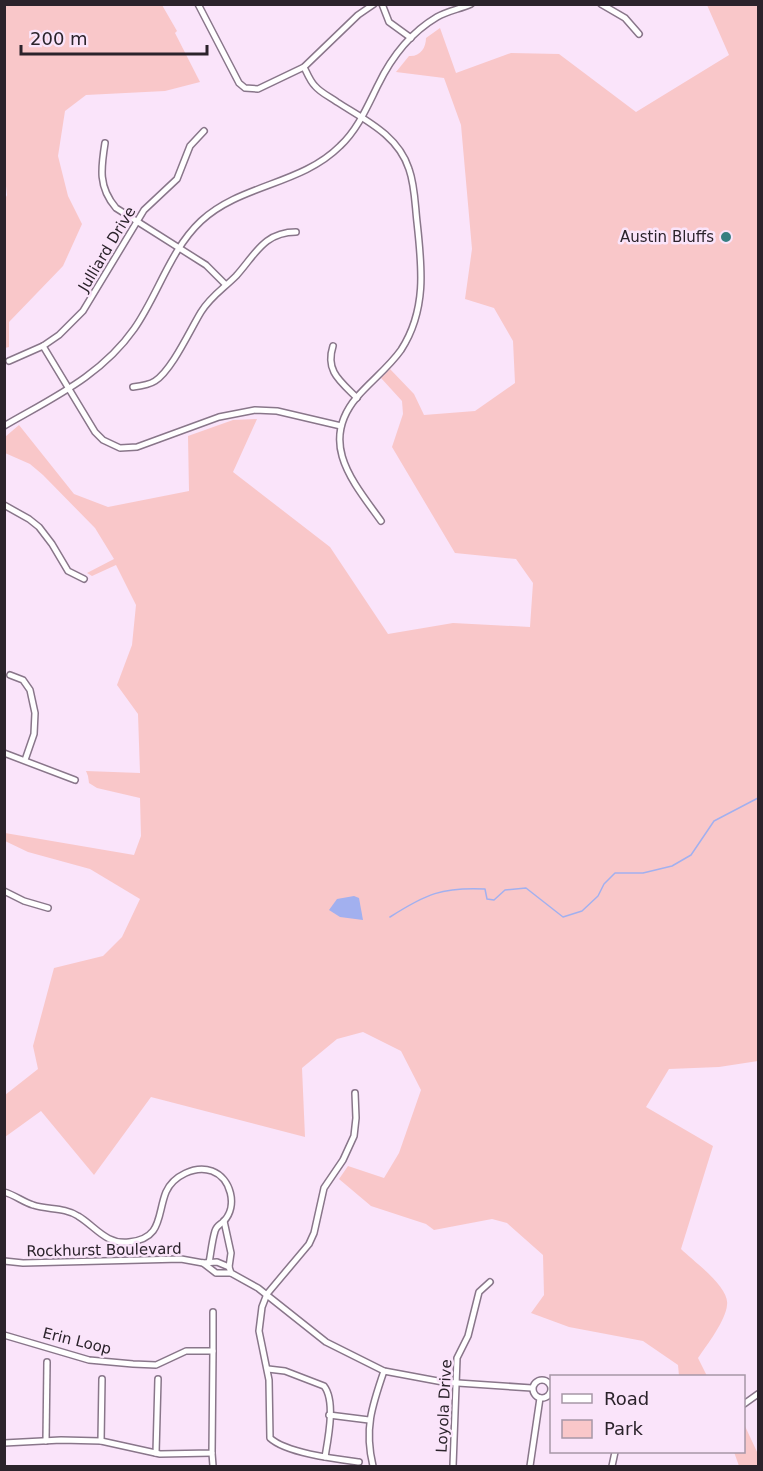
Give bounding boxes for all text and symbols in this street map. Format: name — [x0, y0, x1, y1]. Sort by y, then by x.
scale bar — [21, 18, 207, 56]
text: 200 m — [30, 28, 88, 49]
street label: Julliard Drive — [74, 203, 139, 296]
place label: Austin Bluffs — [620, 228, 714, 246]
marker: Austin Bluffs — [719, 230, 733, 244]
street label: Rockhurst Boulevard — [26, 1240, 182, 1260]
street label: Erin Loop — [41, 1324, 113, 1358]
street label: Loyola Drive — [433, 1359, 455, 1453]
legend — [550, 1375, 745, 1453]
text: Road — [604, 1388, 649, 1409]
text: Park — [604, 1418, 643, 1439]

